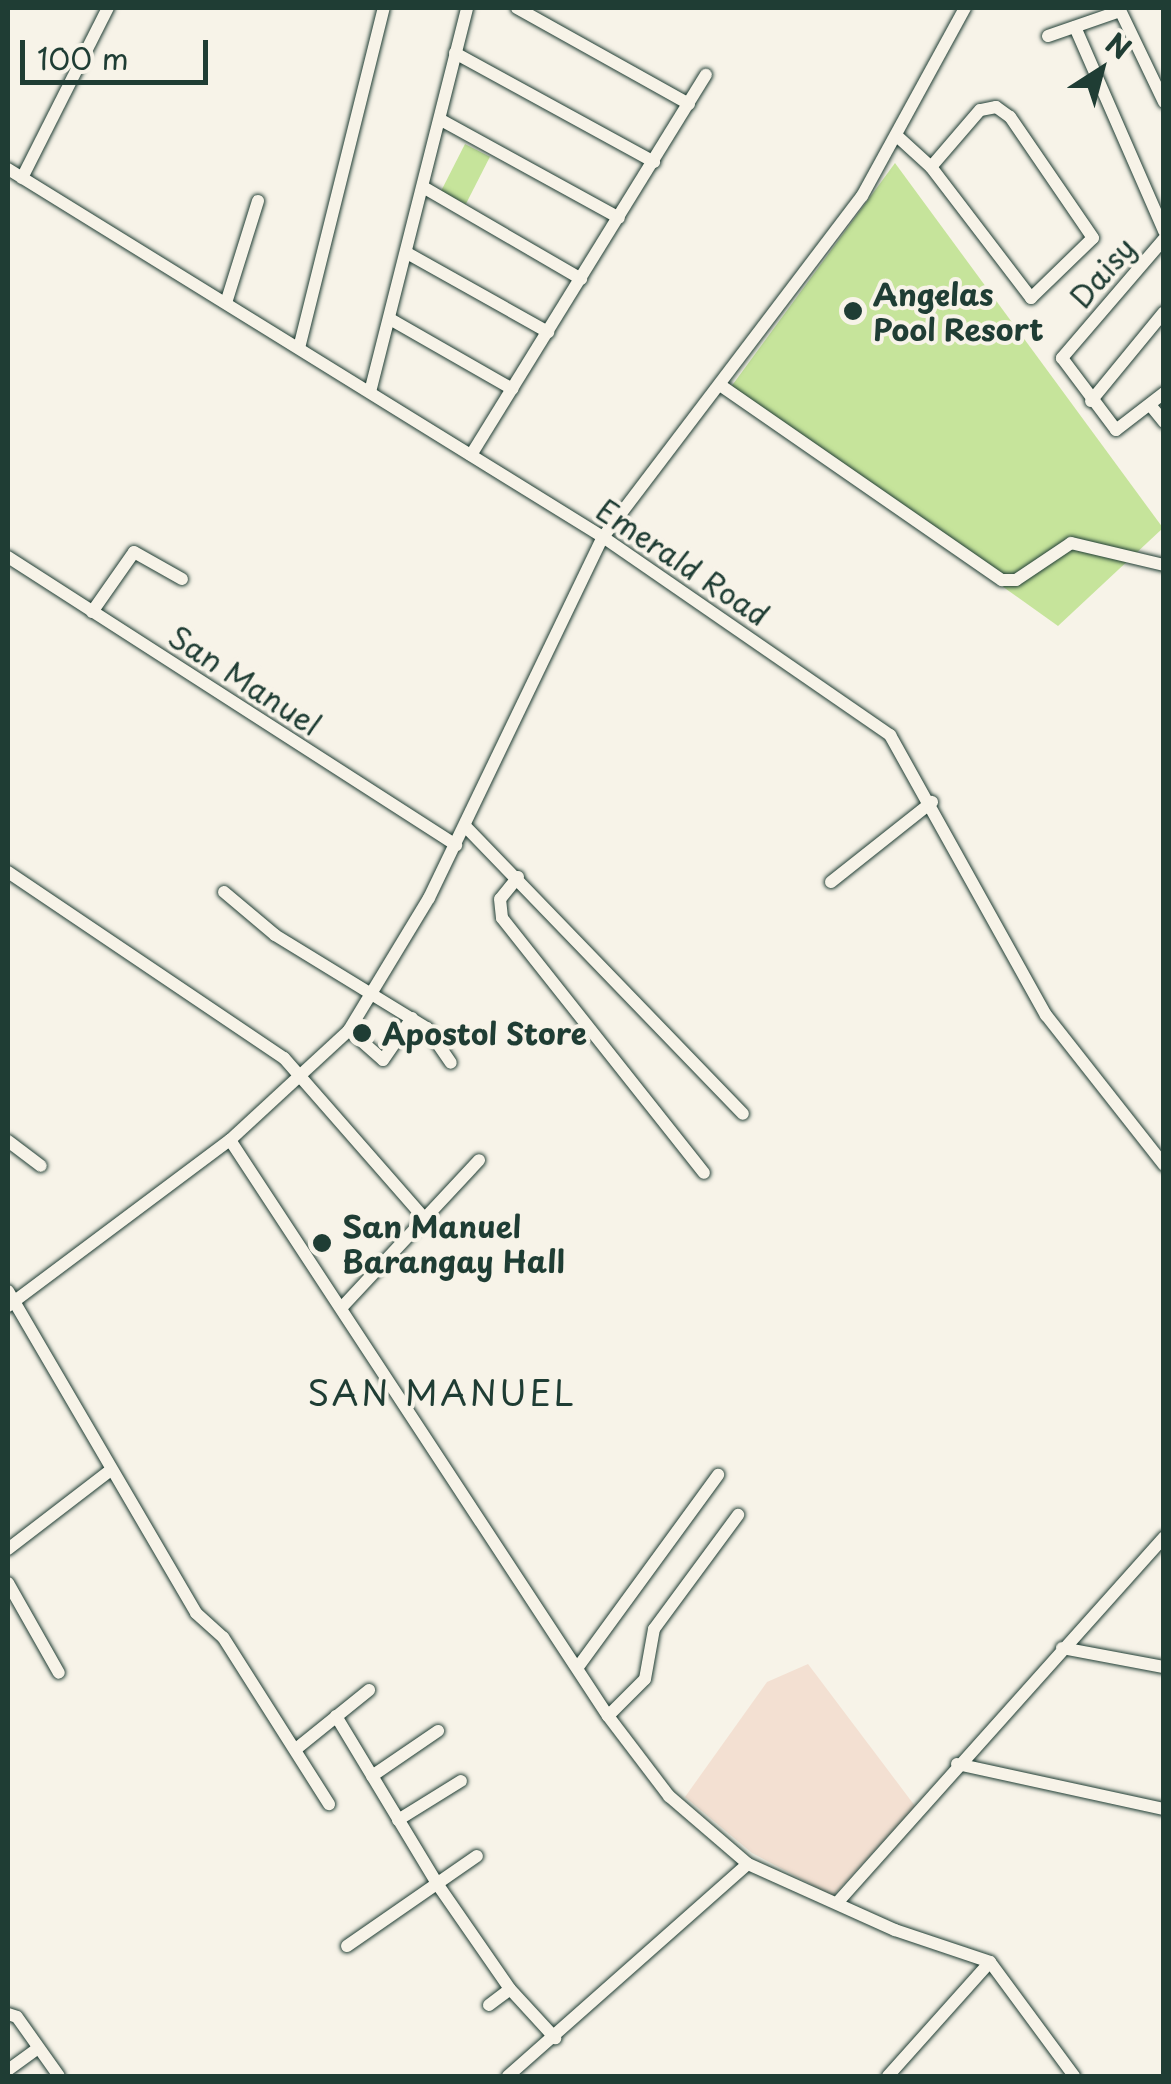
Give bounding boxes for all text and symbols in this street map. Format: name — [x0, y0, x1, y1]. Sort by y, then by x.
scale bar — [25, 20, 212, 82]
north arrow — [1051, 20, 1151, 120]
text: N — [1097, 21, 1141, 69]
text: 100 m — [37, 35, 129, 80]
street label: Daisy — [1062, 229, 1142, 315]
place label: Angelas Pool Resort — [873, 276, 1045, 346]
marker: Angelas Pool Resort — [842, 300, 864, 322]
street label: Emerald Road — [589, 490, 777, 634]
street label: San Manuel — [163, 618, 327, 742]
place label: Apostol Store — [382, 1015, 589, 1051]
marker: Apostol Store — [351, 1022, 373, 1044]
place label: San Manuel Barangay Hall — [342, 1208, 564, 1278]
marker: San Manuel Barangay Hall — [311, 1232, 333, 1254]
district label: SAN MANUEL — [308, 1371, 576, 1413]

